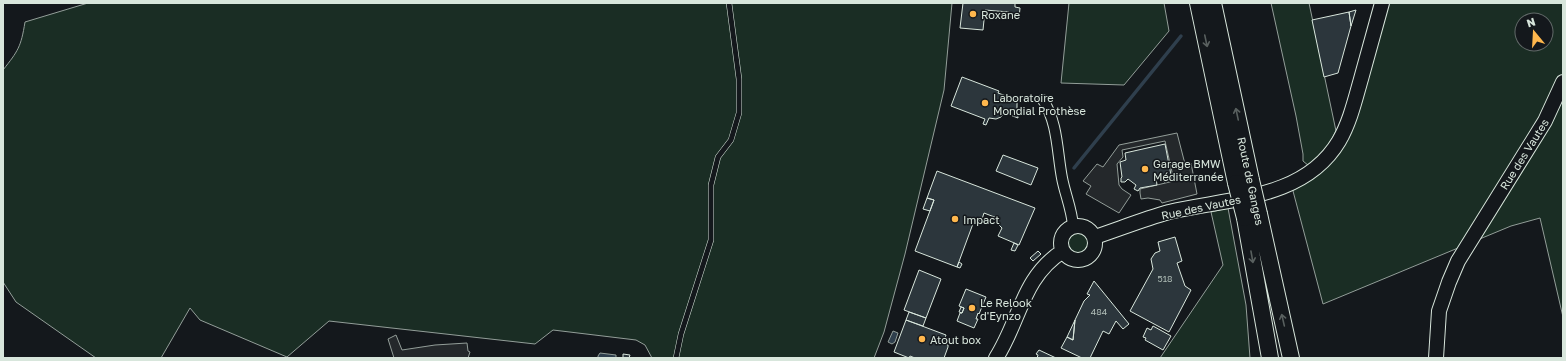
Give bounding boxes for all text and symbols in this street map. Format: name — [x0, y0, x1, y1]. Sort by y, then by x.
place label: Roxane — [981, 8, 1020, 21]
marker: Roxane — [968, 9, 978, 19]
north arrow — [1514, 12, 1554, 52]
text: N — [1525, 15, 1537, 29]
one-way arrow — [1202, 34, 1210, 47]
place label: Laboratoire Mondial Prothèse — [993, 91, 1086, 117]
marker: Laboratoire Mondial Prothèse — [980, 98, 990, 108]
one-way arrow — [1233, 108, 1241, 121]
street label: Rue des Vautes — [1497, 116, 1551, 192]
street label: Route de Ganges — [1235, 136, 1267, 226]
place label: Garage BMW Méditerranée — [1153, 157, 1224, 183]
marker: Garage BMW Méditerranée — [1140, 164, 1150, 174]
street label: Rue des Vautes — [1160, 192, 1242, 222]
place label: Impact — [963, 213, 1000, 226]
marker: Impact — [950, 214, 960, 224]
one-way arrow — [1248, 250, 1256, 263]
house number: 518 — [1157, 273, 1173, 284]
place label: Le Relook d'Eynzo — [980, 296, 1032, 322]
marker: Le Relook d'Eynzo — [967, 303, 977, 313]
house number: 484 — [1091, 306, 1108, 317]
one-way arrow — [1278, 314, 1286, 327]
place label: Atout box — [930, 333, 981, 346]
marker: Atout box — [917, 334, 927, 344]

